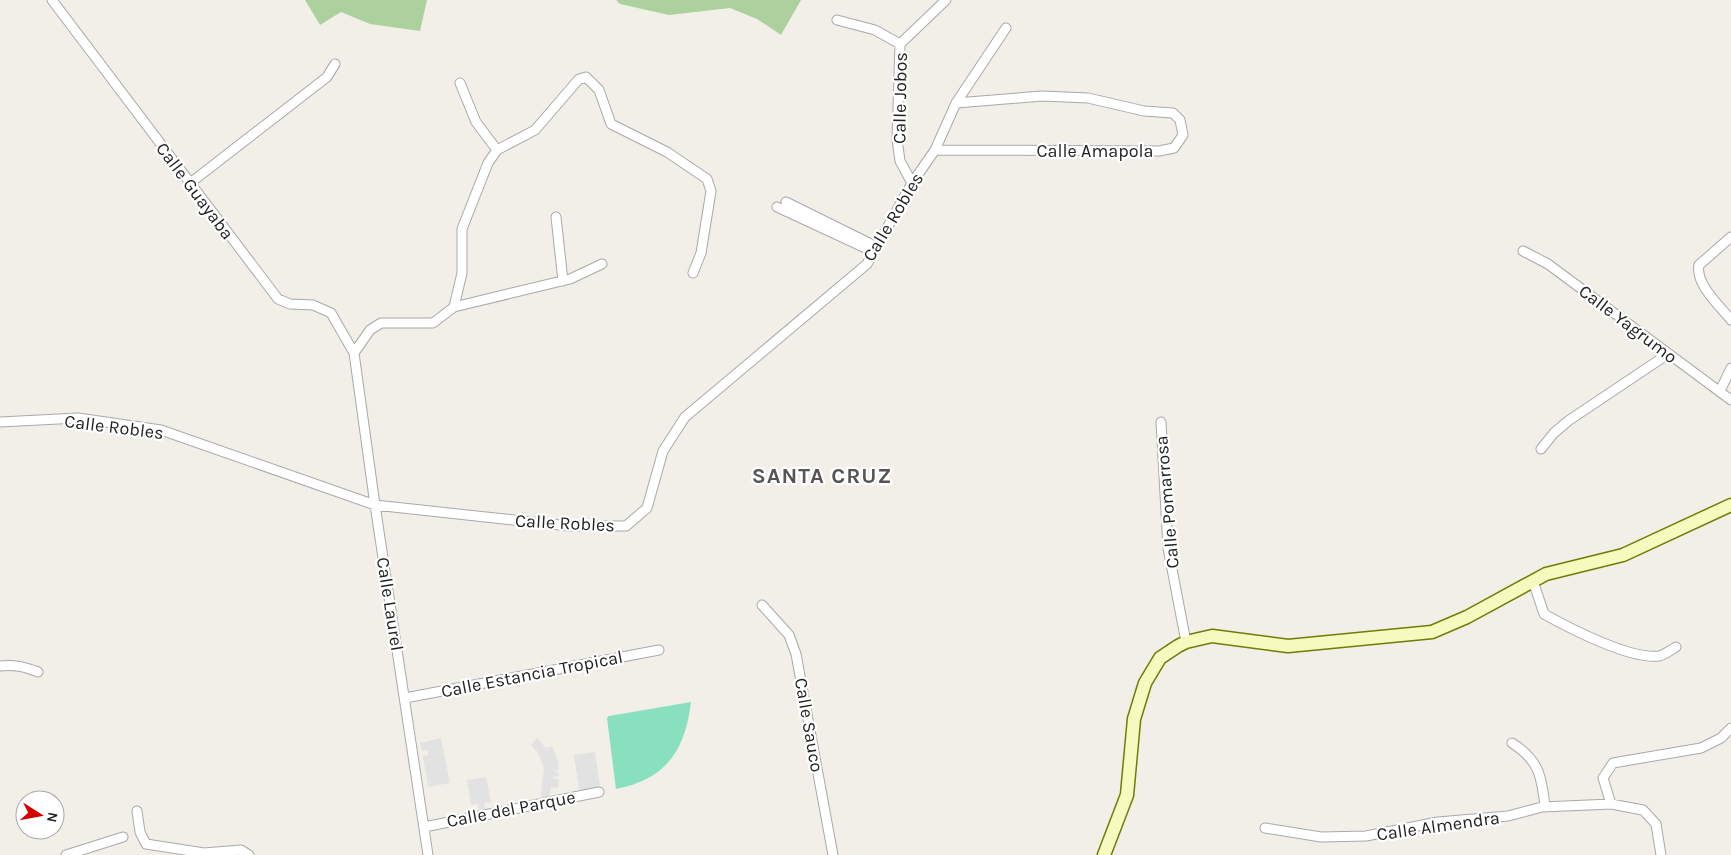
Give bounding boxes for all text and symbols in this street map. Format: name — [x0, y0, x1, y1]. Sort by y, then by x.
street label: Calle Jobos — [888, 52, 912, 144]
street label: Calle Guayaba — [151, 138, 239, 244]
street label: Calle Amapola — [1037, 140, 1153, 162]
street label: Calle Robles — [858, 169, 928, 265]
street label: Calle Yagrumo — [1574, 280, 1682, 368]
street label: Calle Robles — [63, 410, 165, 444]
street label: Calle Pomarrosa — [1150, 435, 1184, 569]
district label: SANTA CRUZ — [752, 463, 892, 489]
street label: Calle Robles — [515, 509, 615, 537]
street label: Calle Laurel — [372, 556, 408, 652]
street label: Calle Estancia Tropical — [439, 646, 625, 702]
street label: Calle Sauco — [790, 676, 828, 774]
street label: Calle del Parque — [445, 786, 577, 832]
north arrow — [15, 790, 65, 840]
street label: Calle Almendra — [1375, 806, 1501, 846]
text: N — [43, 811, 62, 824]

